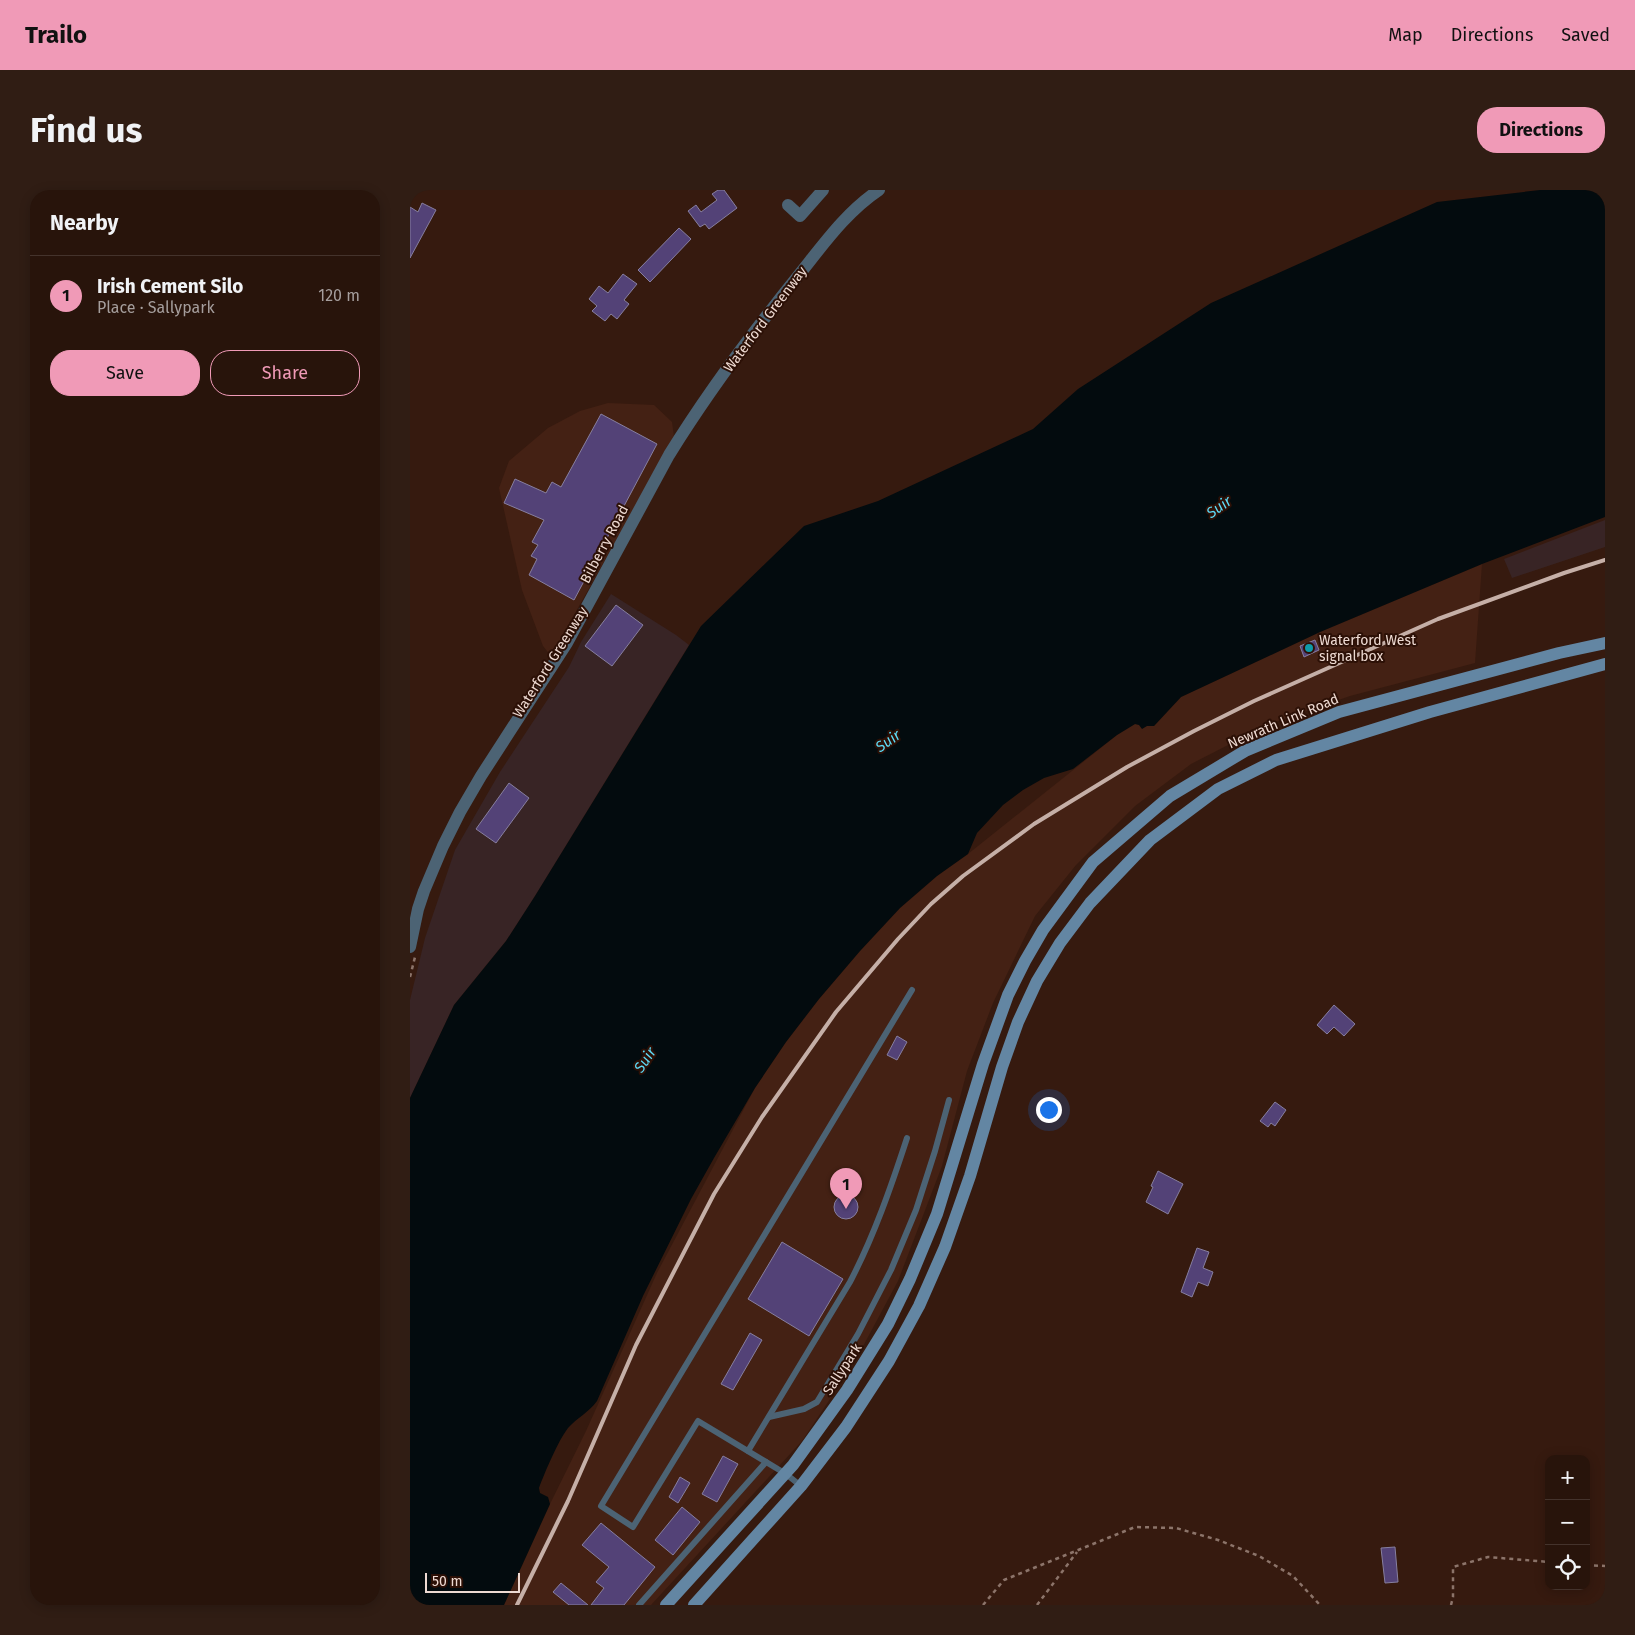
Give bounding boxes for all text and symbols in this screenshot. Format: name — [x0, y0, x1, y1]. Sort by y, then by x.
text: Trailo — [25, 21, 87, 49]
text: Map — [1388, 24, 1423, 46]
text: Directions — [1451, 24, 1533, 46]
text: Saved — [1561, 24, 1610, 46]
button: Directions — [1477, 107, 1605, 153]
text: Find us — [30, 109, 142, 151]
text: Nearby — [50, 210, 118, 236]
street label: Waterford Greenway — [720, 263, 811, 375]
text: Irish Cement Silo — [97, 275, 243, 298]
text: 1 — [62, 286, 70, 305]
text: 120 m — [318, 286, 360, 305]
text: Place · Sallypark — [97, 298, 215, 317]
button: Save — [50, 350, 200, 396]
button: Share — [210, 350, 360, 396]
water label: Suir — [1202, 491, 1236, 523]
street label: Bilberry Road — [577, 502, 632, 586]
street label: Waterford Greenway — [509, 603, 592, 721]
place label: Waterford West signal box — [1319, 632, 1417, 665]
marker: Waterford West signal box — [1303, 642, 1315, 654]
street label: Newrath Link Road — [1225, 690, 1341, 753]
water label: Suir — [871, 725, 905, 757]
water label: Suir — [630, 1043, 661, 1077]
your location — [1036, 1097, 1062, 1123]
pin: 1 — [830, 1168, 862, 1209]
street label: Sallypark — [819, 1339, 866, 1398]
map controls — [1545, 1455, 1590, 1590]
button: + — [1545, 1455, 1590, 1500]
button: − — [1545, 1500, 1590, 1545]
button: locate — [1545, 1545, 1590, 1590]
scale bar — [425, 1570, 520, 1593]
text: 50 m — [432, 1573, 463, 1590]

